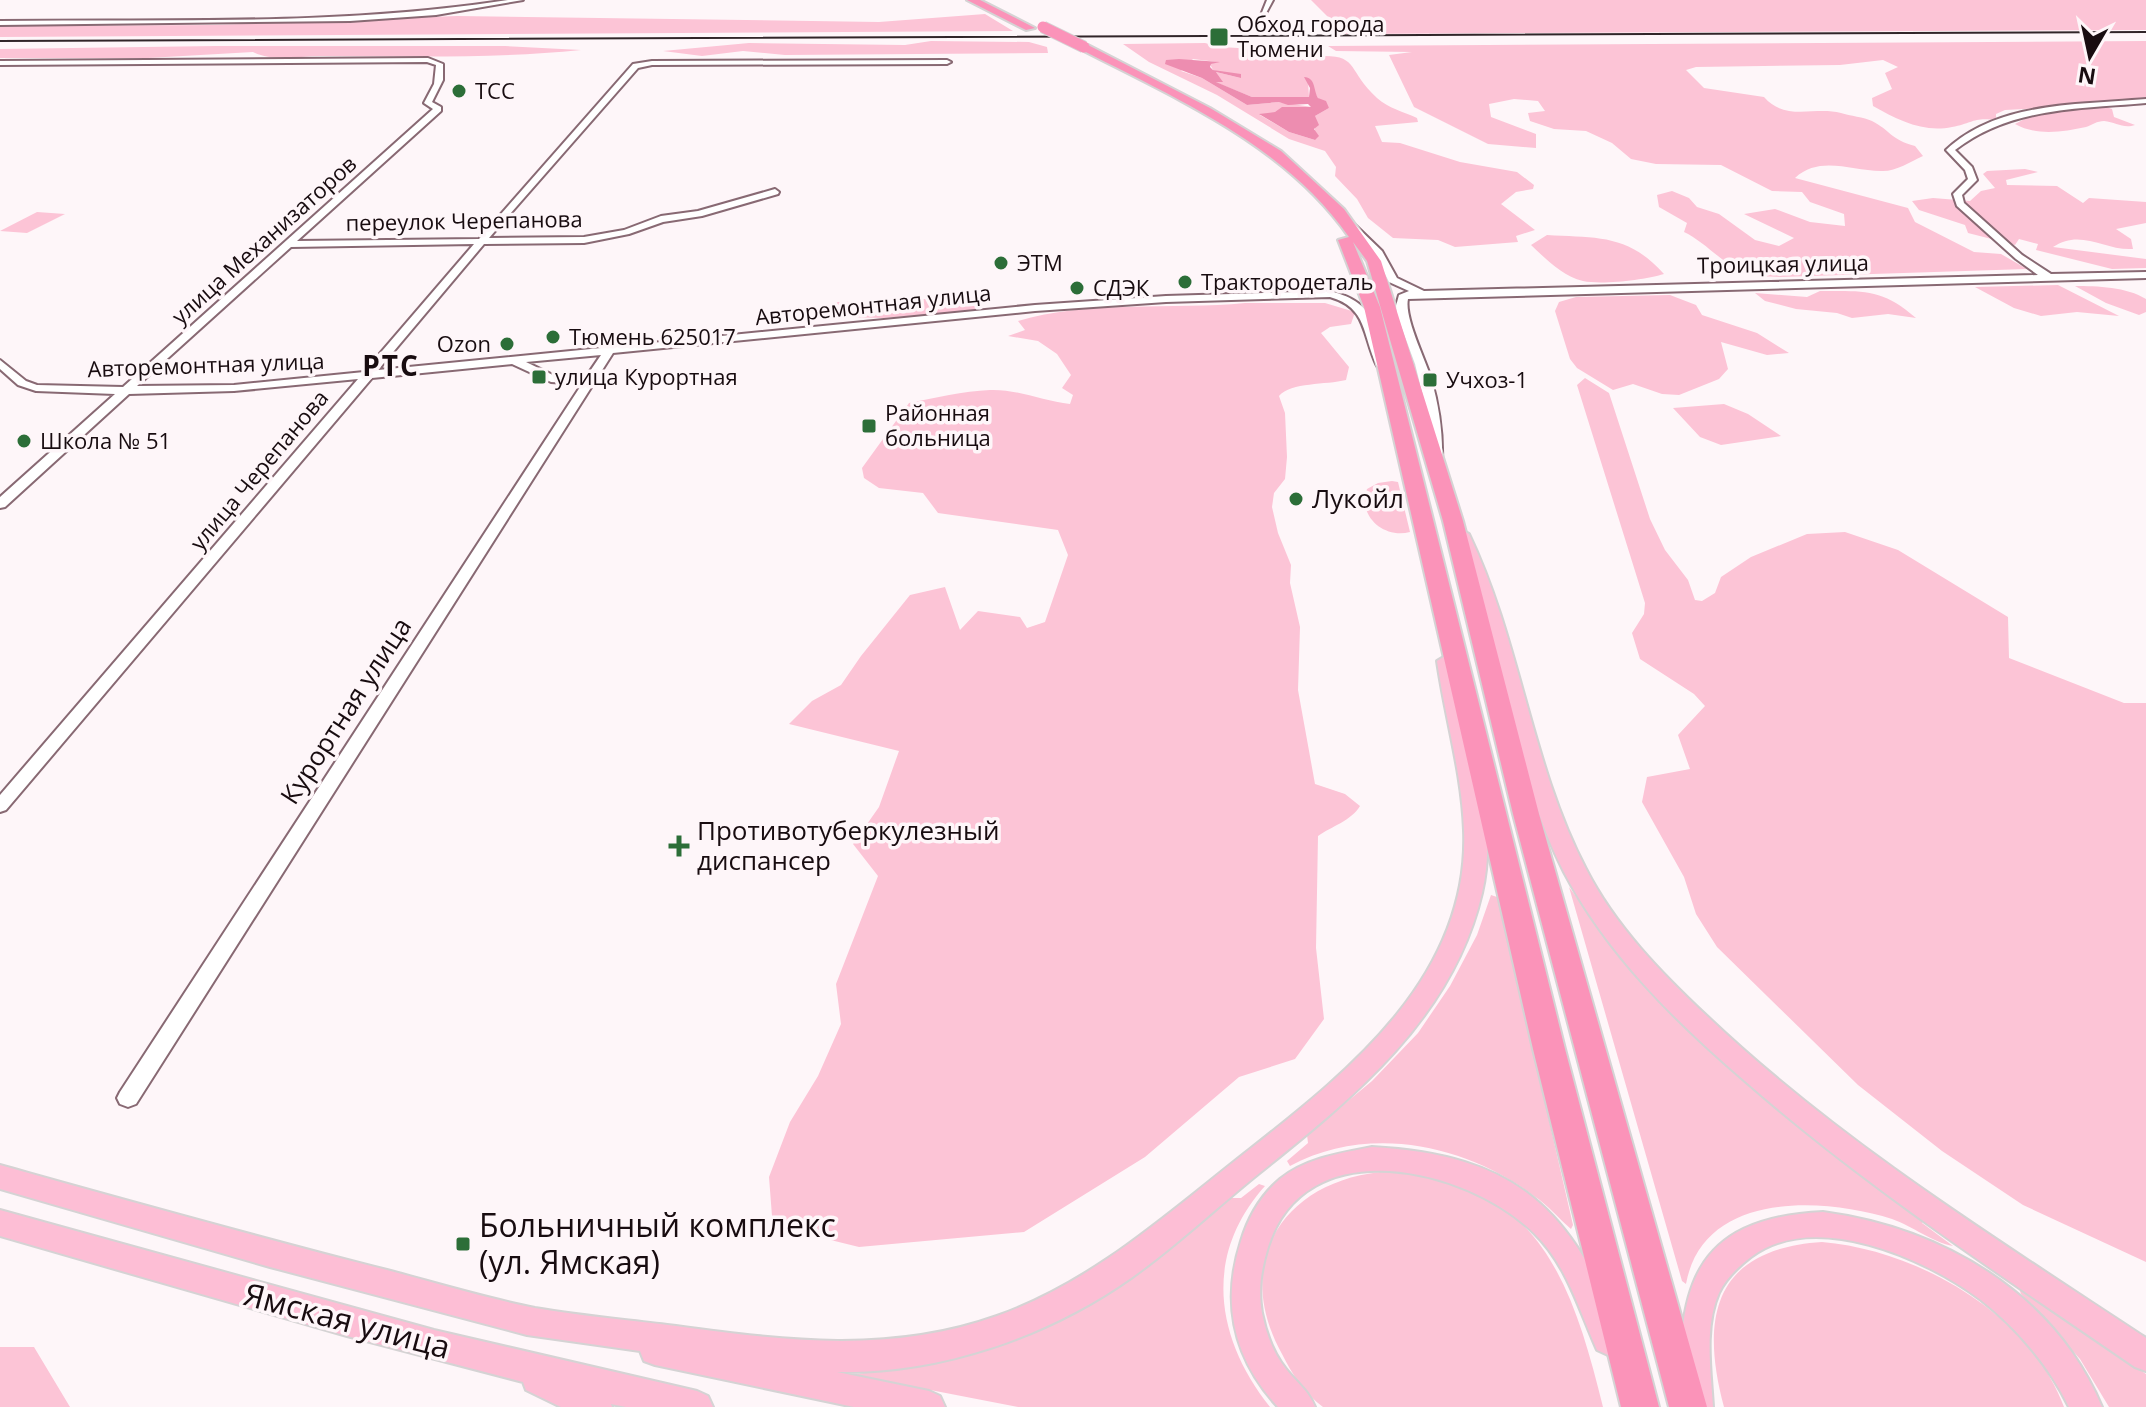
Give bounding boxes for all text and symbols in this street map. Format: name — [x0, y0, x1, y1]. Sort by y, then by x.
place label: Обход города Тюмени — [1237, 8, 1385, 63]
north arrow — [2050, 16, 2130, 96]
marker: Обход города Тюмени — [1208, 26, 1230, 48]
text: N — [2076, 61, 2098, 93]
place label: ТСС — [475, 75, 515, 105]
marker: ТСС — [450, 82, 468, 100]
street label: улица Механизаторов — [165, 148, 362, 330]
street label: переулок Черепанова — [345, 203, 583, 237]
place label: ЭТМ — [1017, 247, 1063, 277]
street label: Троицкая улица — [1697, 247, 1869, 279]
marker: ЭТМ — [992, 254, 1010, 272]
place label: Трактородеталь — [1201, 266, 1374, 296]
place label: СДЭК — [1093, 272, 1150, 302]
marker: Трактородеталь — [1176, 273, 1194, 291]
street label: Авторемонтная улица — [753, 277, 992, 331]
marker: СДЭК — [1068, 279, 1086, 297]
place label: Тюмень 625017 — [569, 321, 736, 351]
place label: Ozon — [437, 328, 491, 358]
marker: Тюмень 625017 — [544, 328, 562, 346]
marker: Ozon — [498, 335, 516, 353]
street label: Авторемонтная улица — [87, 345, 325, 383]
district label: РТС — [362, 346, 420, 384]
place label: улица Курортная — [555, 361, 738, 391]
place label: Учхоз-1 — [1446, 364, 1528, 394]
marker: улица Курортная — [530, 368, 548, 386]
marker: Учхоз-1 — [1421, 371, 1439, 389]
street label: улица Черепанова — [182, 383, 334, 556]
place label: Районная больница — [885, 397, 991, 452]
marker: Районная больница — [860, 417, 878, 435]
place label: Школа № 51 — [40, 425, 171, 455]
marker: Школа № 51 — [15, 432, 33, 450]
place label: Лукойл — [1312, 480, 1404, 516]
marker: Лукойл — [1287, 490, 1305, 508]
street label: Курортная улица — [271, 610, 419, 811]
place label: Противотуберкулезный диспансер — [697, 812, 1000, 878]
marker: Противотуберкулезный диспансер — [668, 835, 690, 857]
place label: Больничный комплекс (ул. Ямская) — [479, 1203, 836, 1283]
marker: Больничный комплекс (ул. Ямская) — [454, 1235, 472, 1253]
street label: Ямская улица — [239, 1271, 455, 1368]

